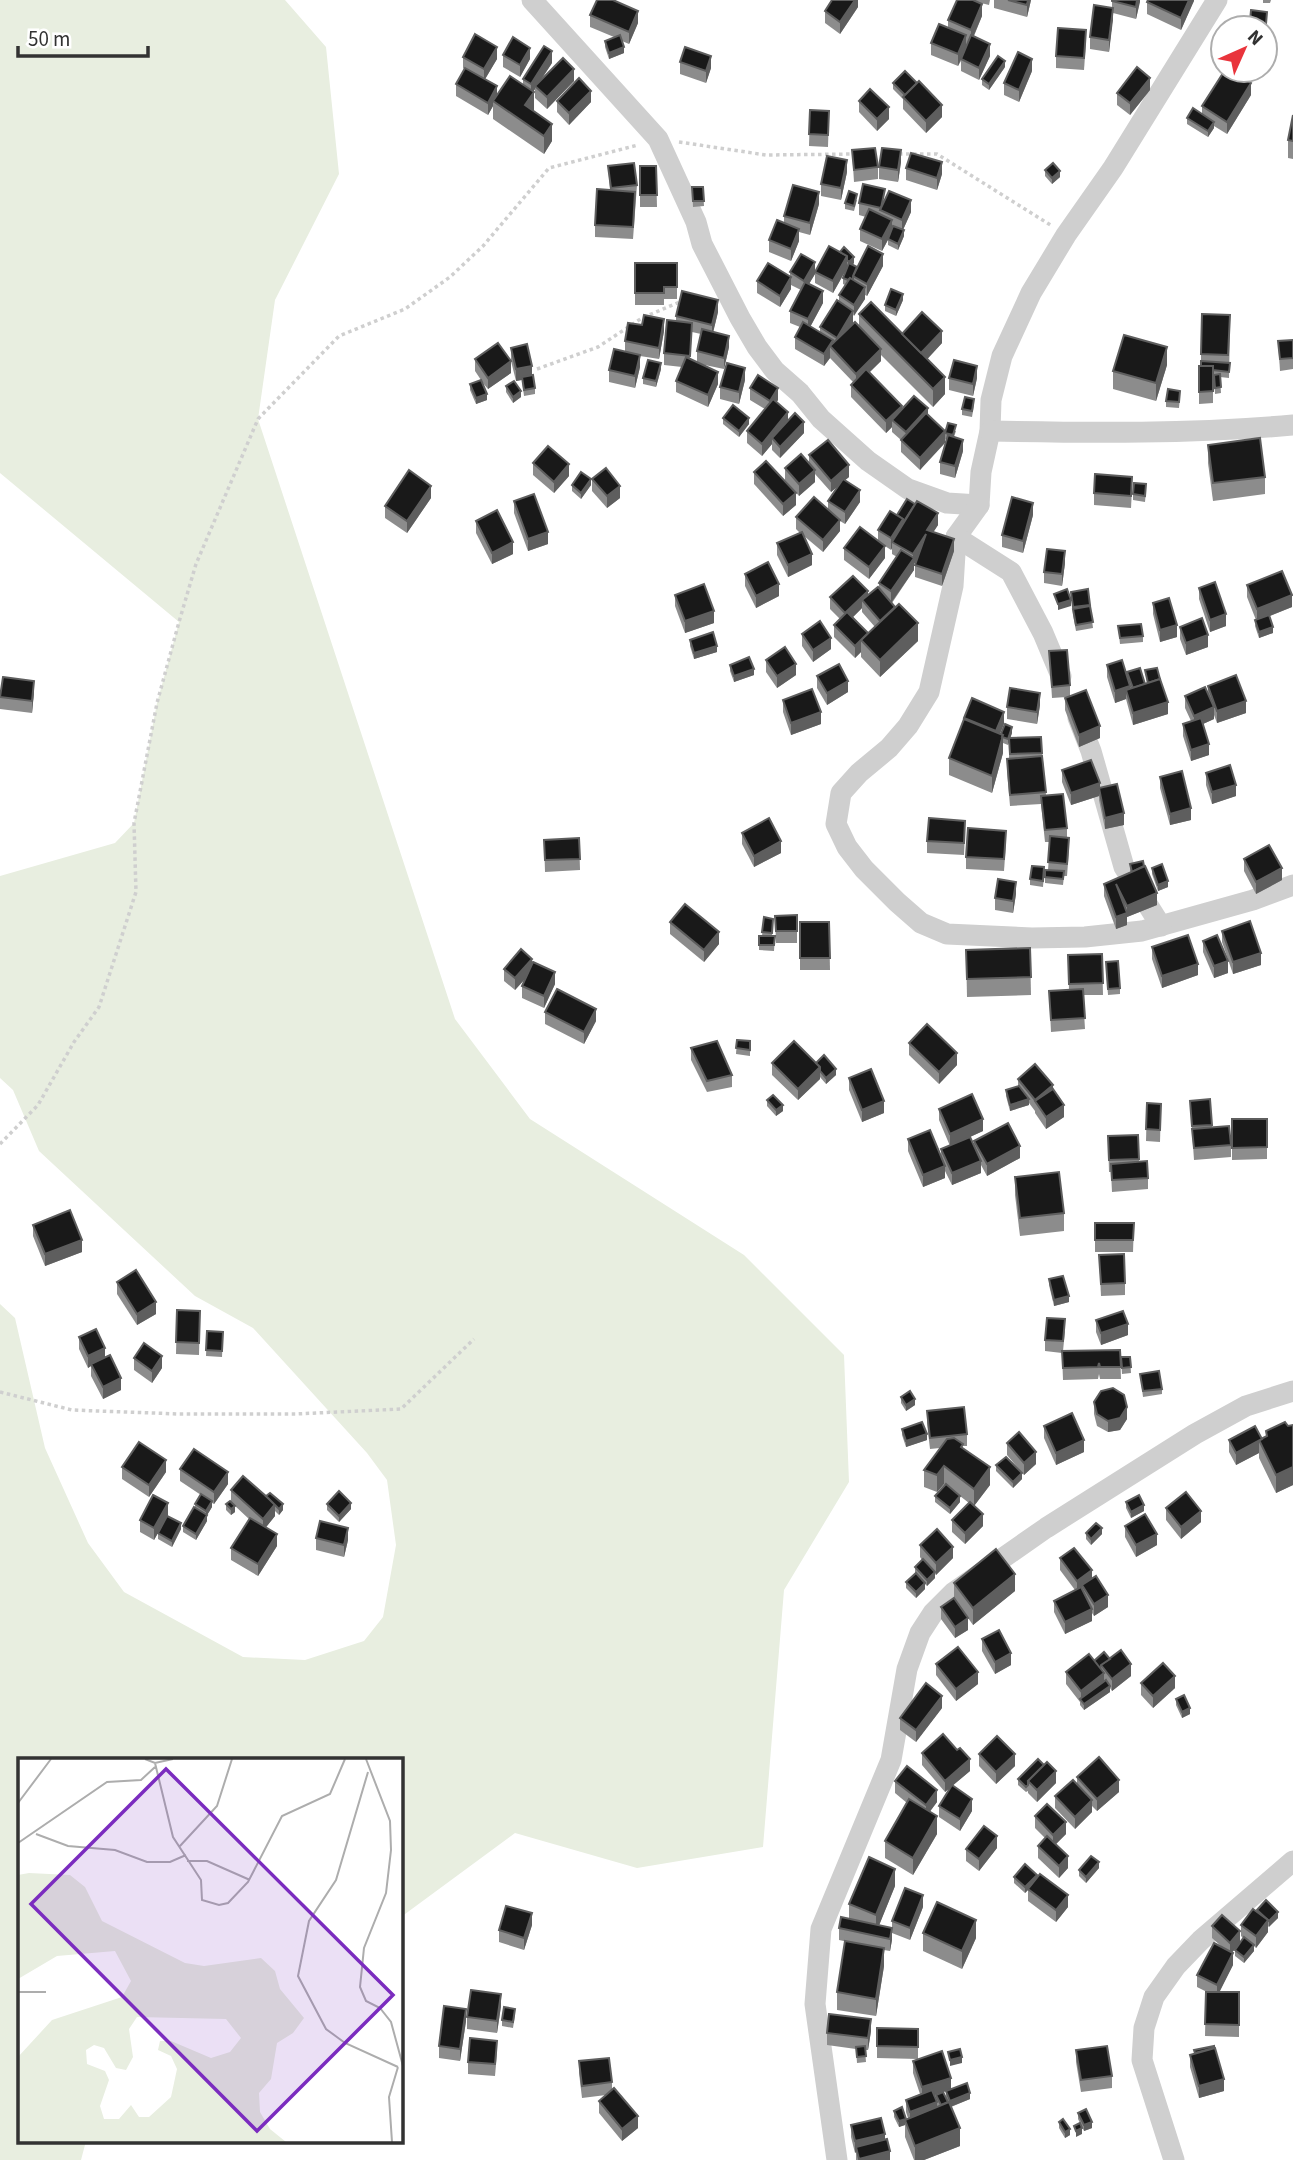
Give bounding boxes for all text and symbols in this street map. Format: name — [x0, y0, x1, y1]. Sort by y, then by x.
scale bar — [18, 14, 147, 58]
north arrow — [1209, 14, 1279, 84]
text: 50 m — [28, 24, 70, 54]
text: N — [1241, 24, 1269, 52]
inset map — [18, 1758, 402, 2142]

